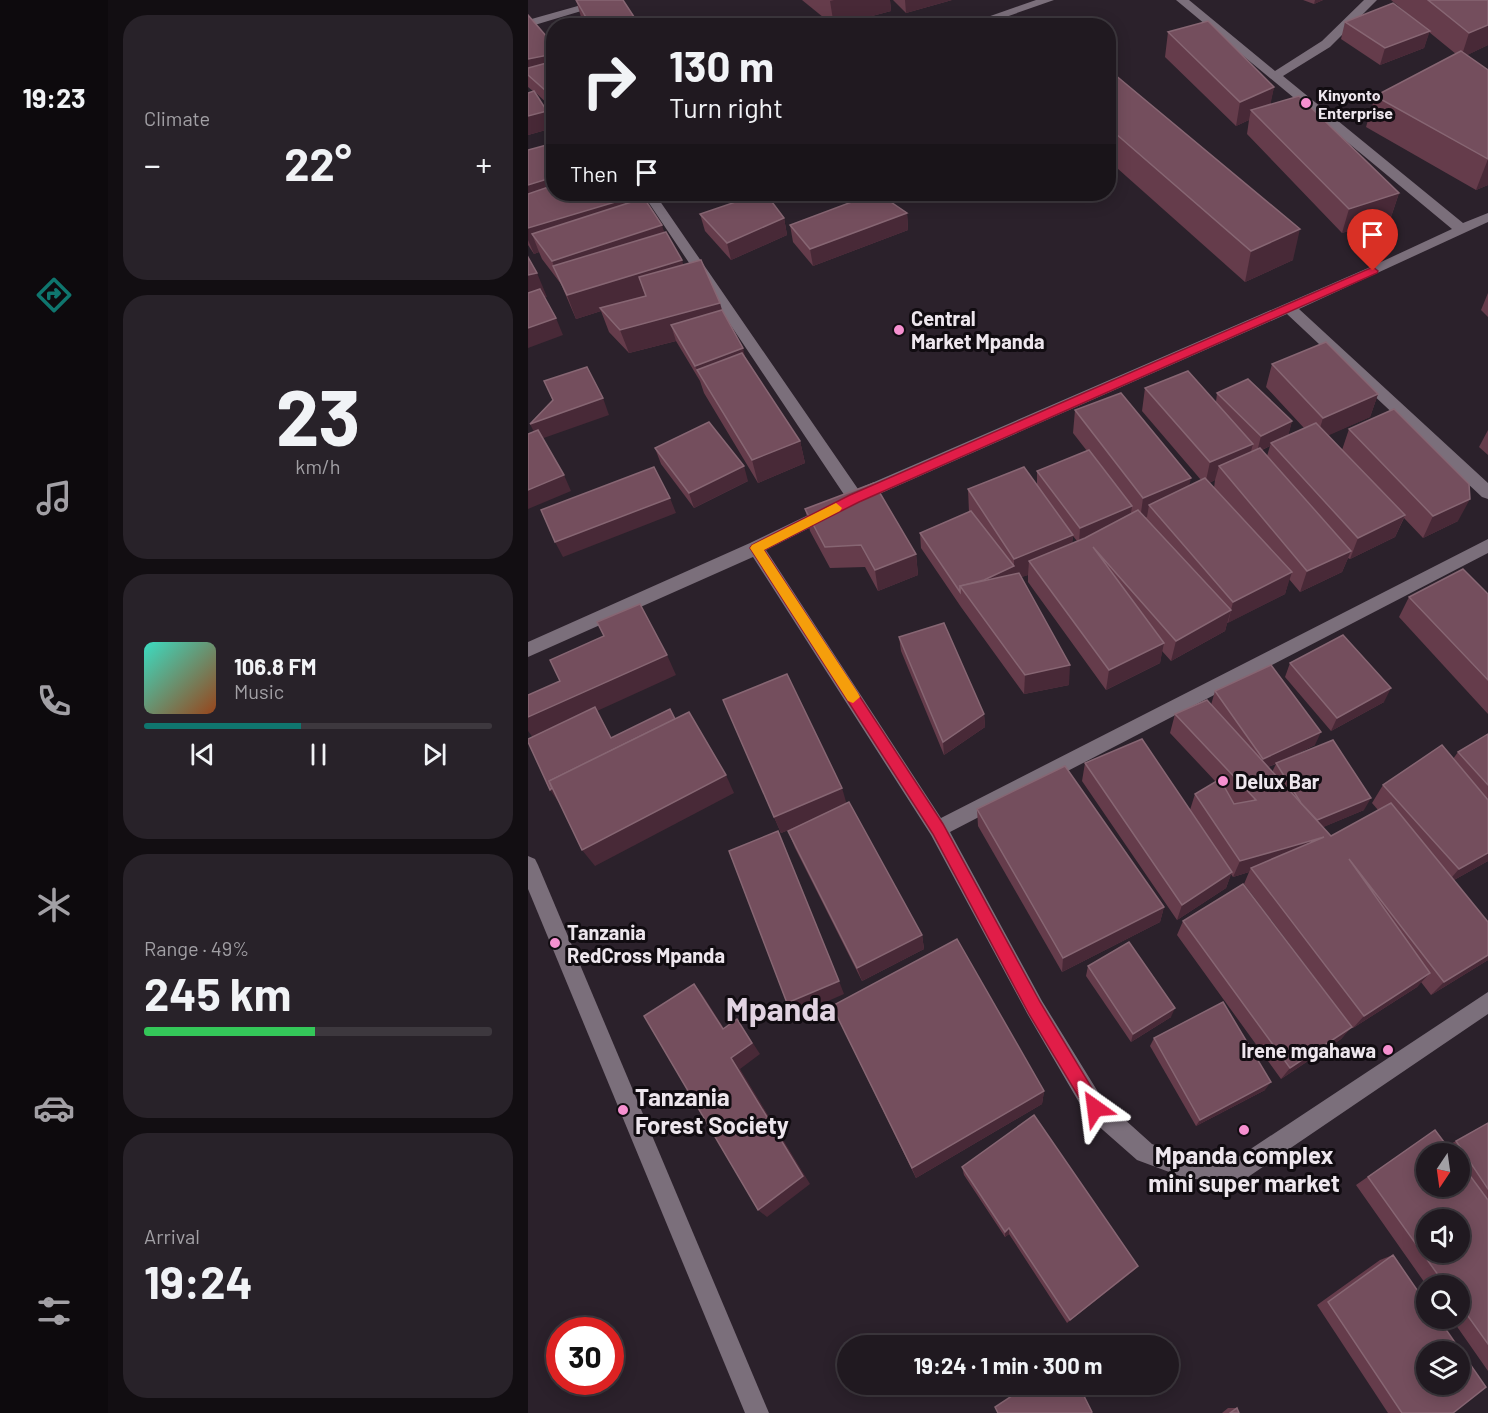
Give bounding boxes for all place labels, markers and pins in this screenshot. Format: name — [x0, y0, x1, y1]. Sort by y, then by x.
place label: Kinyonto Enterprise — [1318, 85, 1393, 122]
marker: Kinyonto Enterprise — [1299, 96, 1313, 110]
pin — [1347, 209, 1398, 271]
place label: Central Market Mpanda — [911, 306, 1045, 353]
marker: Central Market Mpanda — [892, 323, 906, 337]
place label: Delux Bar — [1235, 769, 1320, 793]
marker: Delux Bar — [1216, 774, 1230, 788]
place label: Tanzania RedCross Mpanda — [567, 920, 725, 967]
marker: Tanzania RedCross Mpanda — [548, 936, 562, 950]
place label: Irene mgahawa — [1241, 1038, 1376, 1062]
marker: Irene mgahawa — [1381, 1043, 1395, 1057]
place label: Tanzania Forest Society — [635, 1082, 789, 1139]
marker: Tanzania Forest Society — [616, 1103, 630, 1117]
marker: Mpanda complex mini super market — [1237, 1123, 1251, 1137]
place label: Mpanda complex mini super market — [1148, 1140, 1340, 1197]

